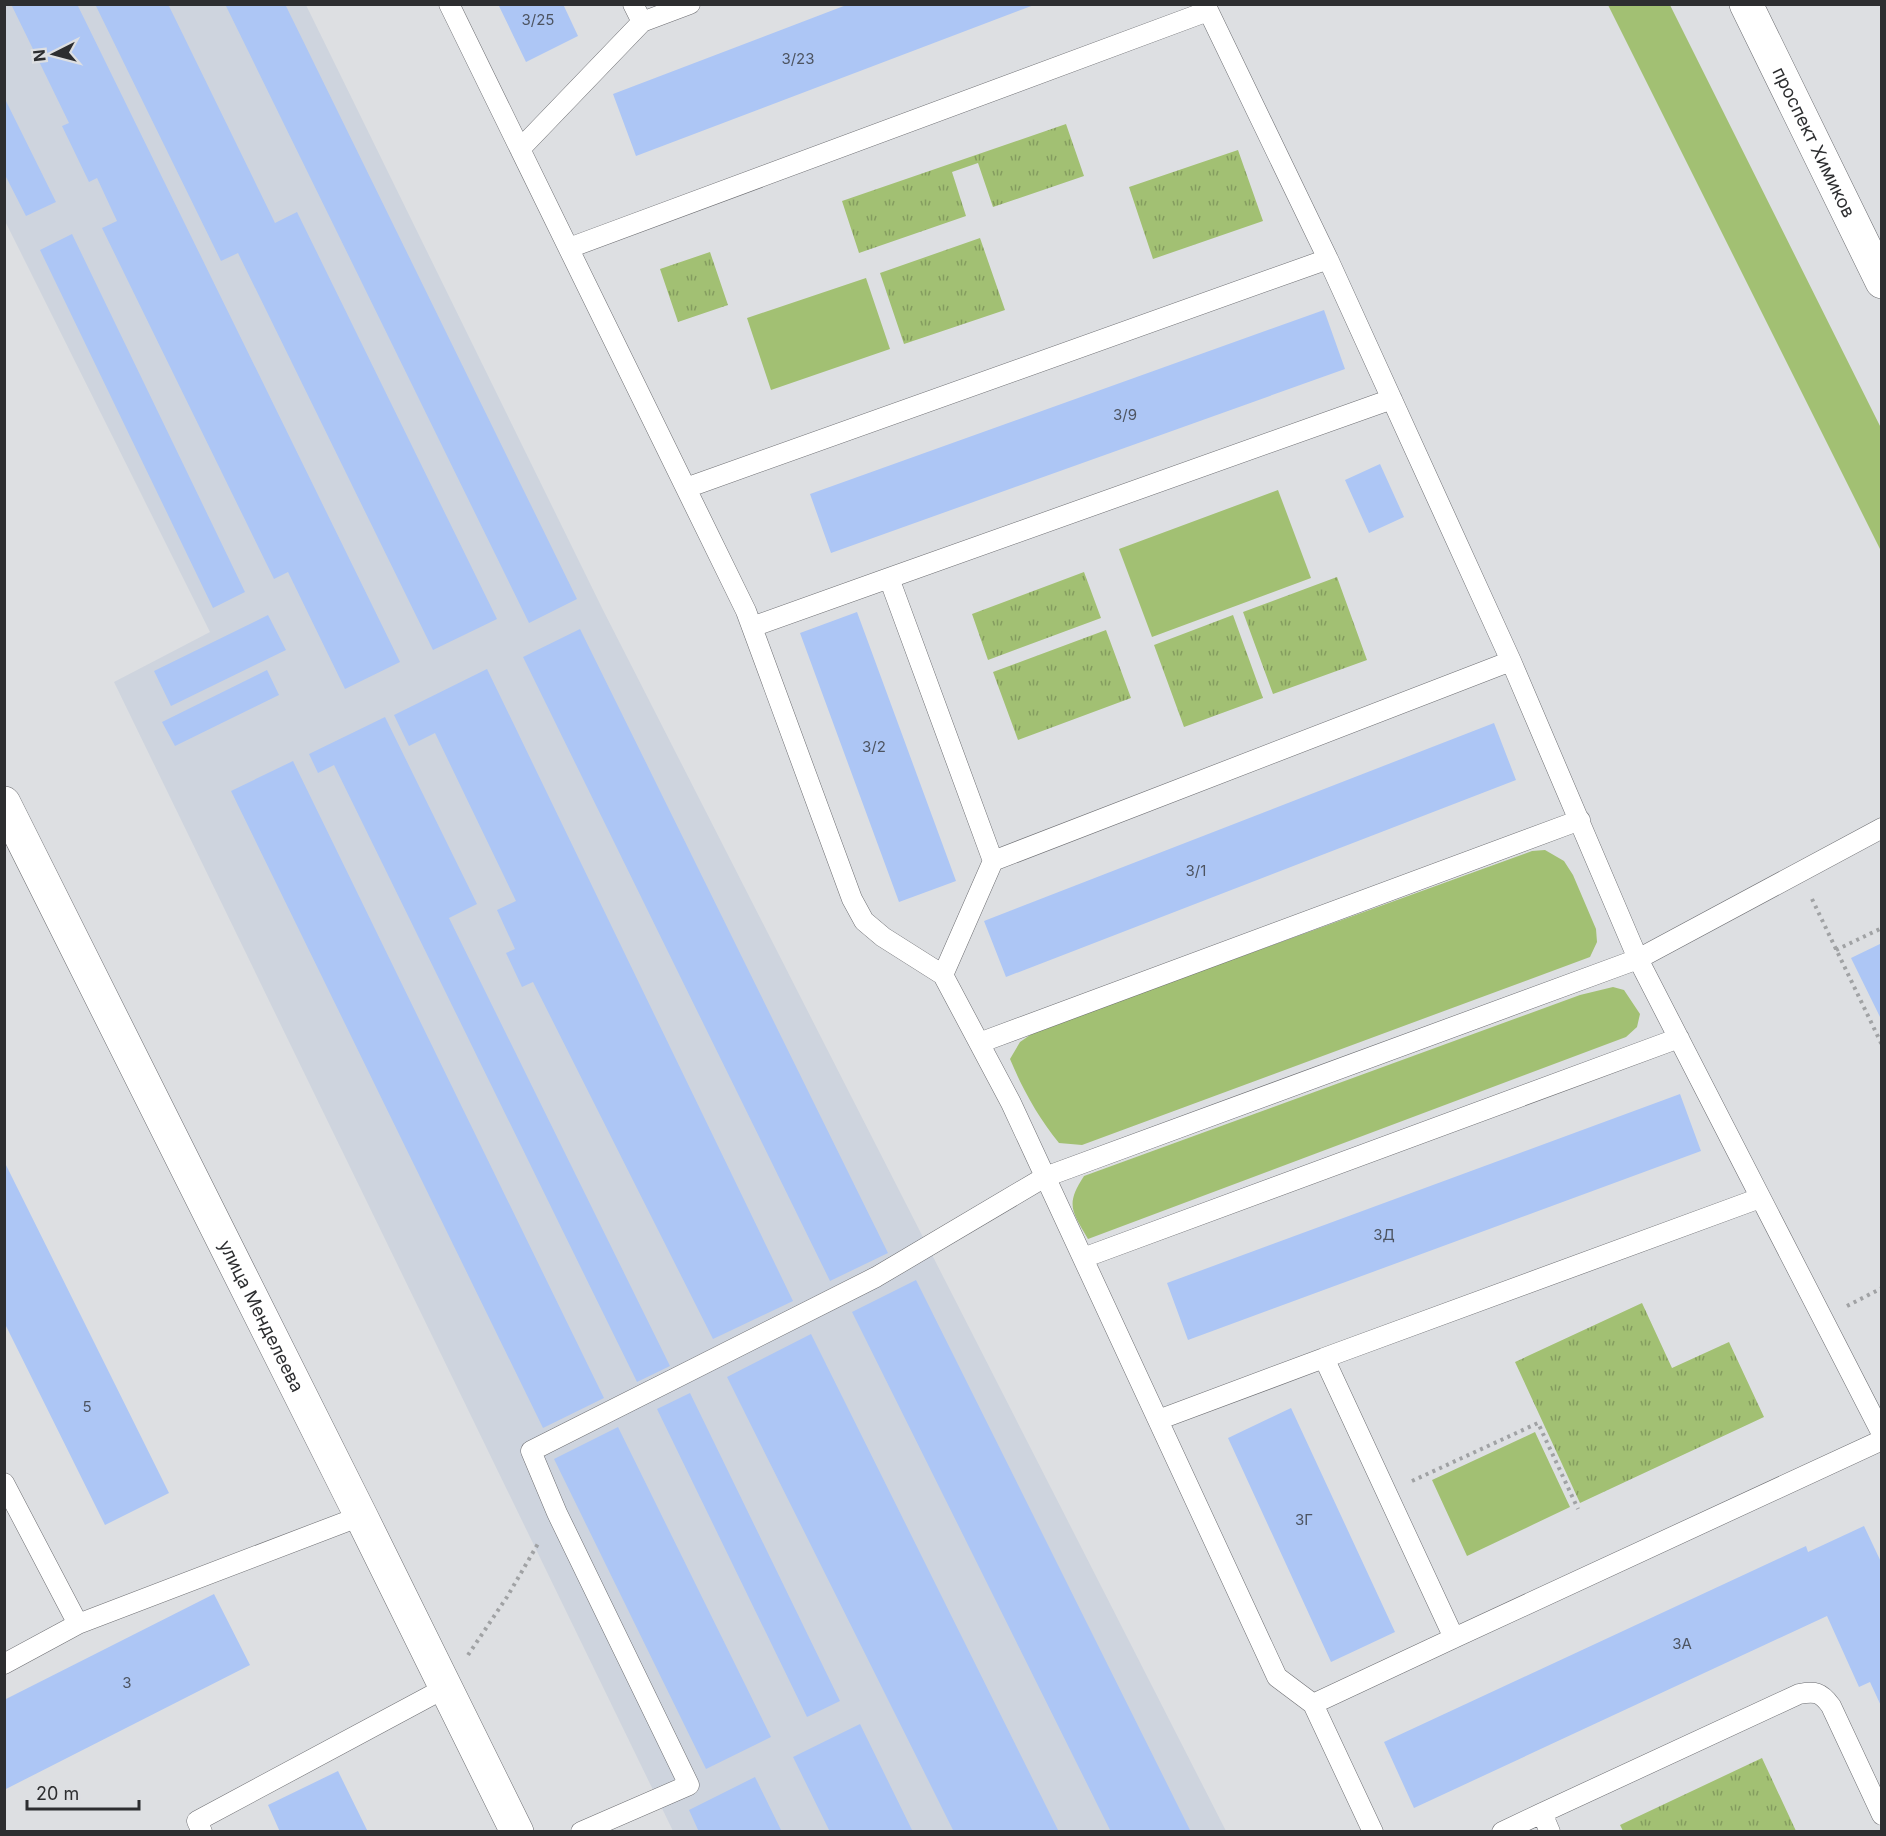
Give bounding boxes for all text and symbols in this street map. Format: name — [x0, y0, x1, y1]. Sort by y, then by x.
house number: 3/25 — [522, 10, 554, 29]
north arrow — [24, 24, 84, 84]
text: N — [28, 48, 50, 63]
house number: 3/23 — [781, 49, 815, 68]
street label: проспект Химиков — [1768, 63, 1860, 221]
house number: 3/9 — [1113, 405, 1137, 424]
house number: 3/2 — [862, 737, 886, 756]
house number: 3/1 — [1186, 861, 1206, 880]
house number: 3Д — [1373, 1225, 1395, 1244]
street label: улица Менделеева — [215, 1237, 308, 1395]
house number: 5 — [82, 1397, 92, 1416]
house number: 3Г — [1295, 1510, 1313, 1529]
house number: 3А — [1672, 1634, 1692, 1653]
house number: 3 — [122, 1673, 132, 1692]
scale bar — [27, 1773, 140, 1811]
text: 20 m — [36, 1783, 79, 1804]

